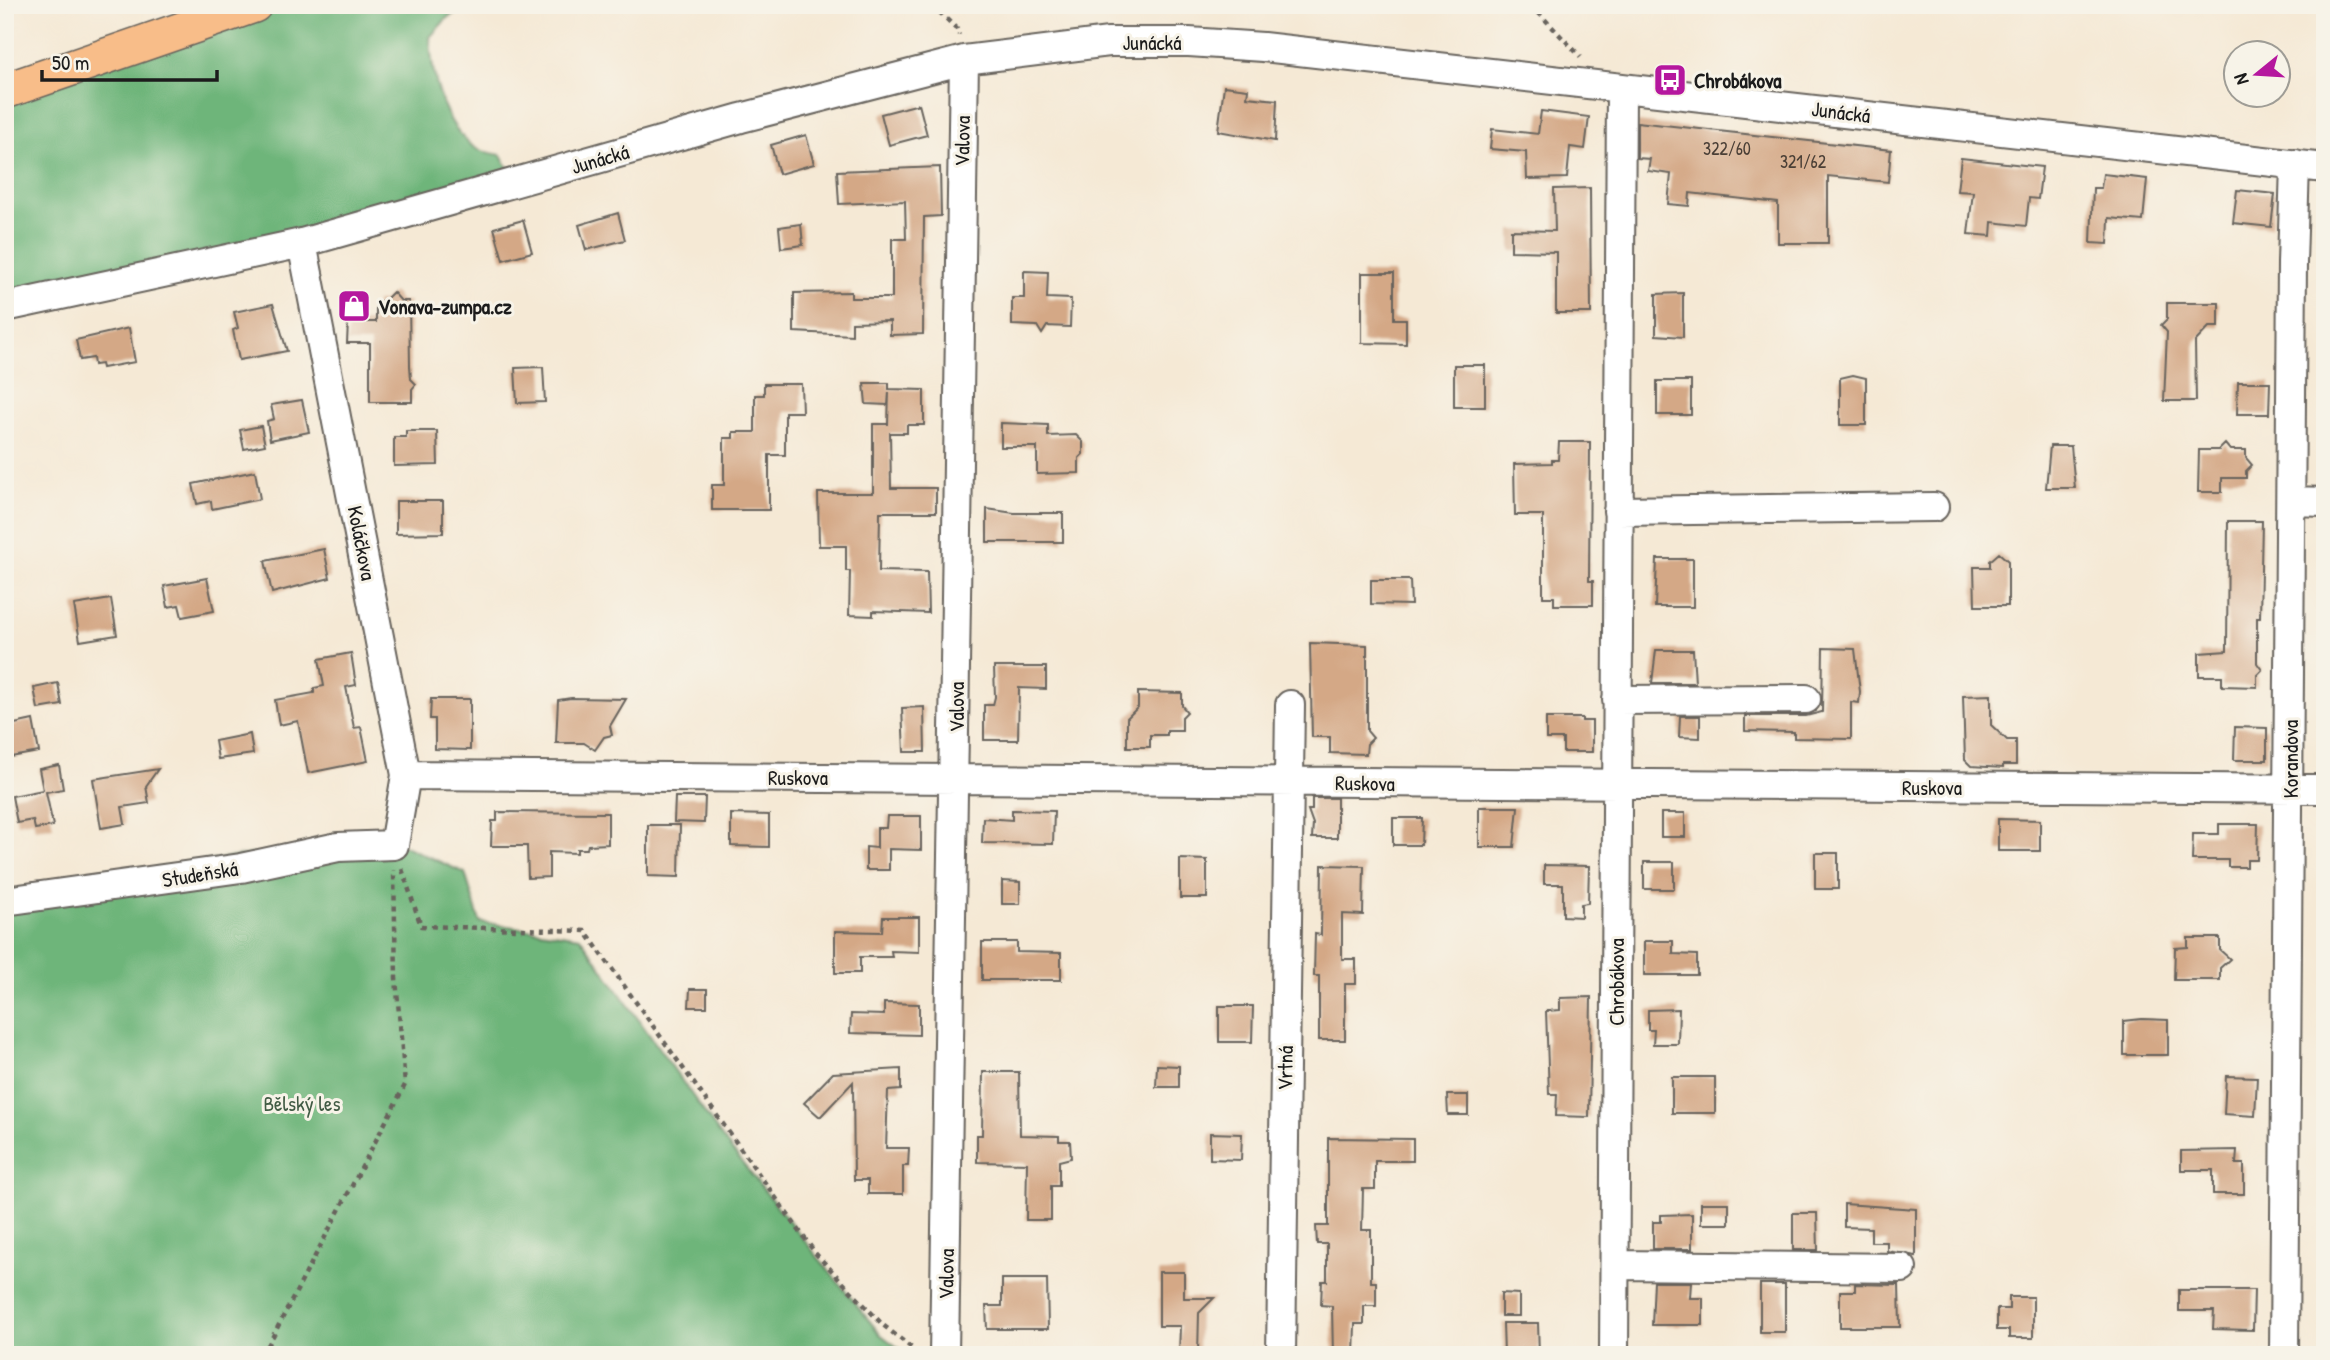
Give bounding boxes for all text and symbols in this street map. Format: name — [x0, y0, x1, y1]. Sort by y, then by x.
street label: Junácká — [1123, 28, 1182, 57]
scale bar — [42, 38, 217, 82]
north arrow — [2222, 38, 2292, 108]
text: 50 m — [52, 48, 89, 77]
bus stop icon: Chrobákova — [1651, 61, 1689, 99]
place label: Chrobákova — [1694, 66, 1782, 95]
text: N — [2227, 70, 2255, 88]
street label: Junácká — [1810, 94, 1872, 130]
street label: Valova — [947, 115, 977, 167]
house number: 322/60 — [1703, 136, 1751, 161]
street label: Junácká — [568, 137, 632, 181]
house number: 321/62 — [1780, 149, 1827, 174]
shop icon: Vonava-zumpa.cz — [335, 287, 373, 325]
place label: Vonava-zumpa.cz — [378, 292, 512, 322]
street label: Koláčkova — [341, 503, 383, 583]
street label: Valova — [942, 682, 971, 732]
street label: Korandova — [2276, 720, 2305, 798]
street label: Ruskova — [768, 763, 828, 792]
street label: Ruskova — [1335, 768, 1395, 798]
street label: Ruskova — [1902, 773, 1962, 802]
street label: Studeňská — [160, 854, 240, 894]
street label: Chrobákova — [1602, 938, 1631, 1026]
street label: Vrtná — [1270, 1045, 1300, 1091]
park label: Bělský les — [263, 1089, 341, 1118]
street label: Valova — [931, 1248, 961, 1300]

